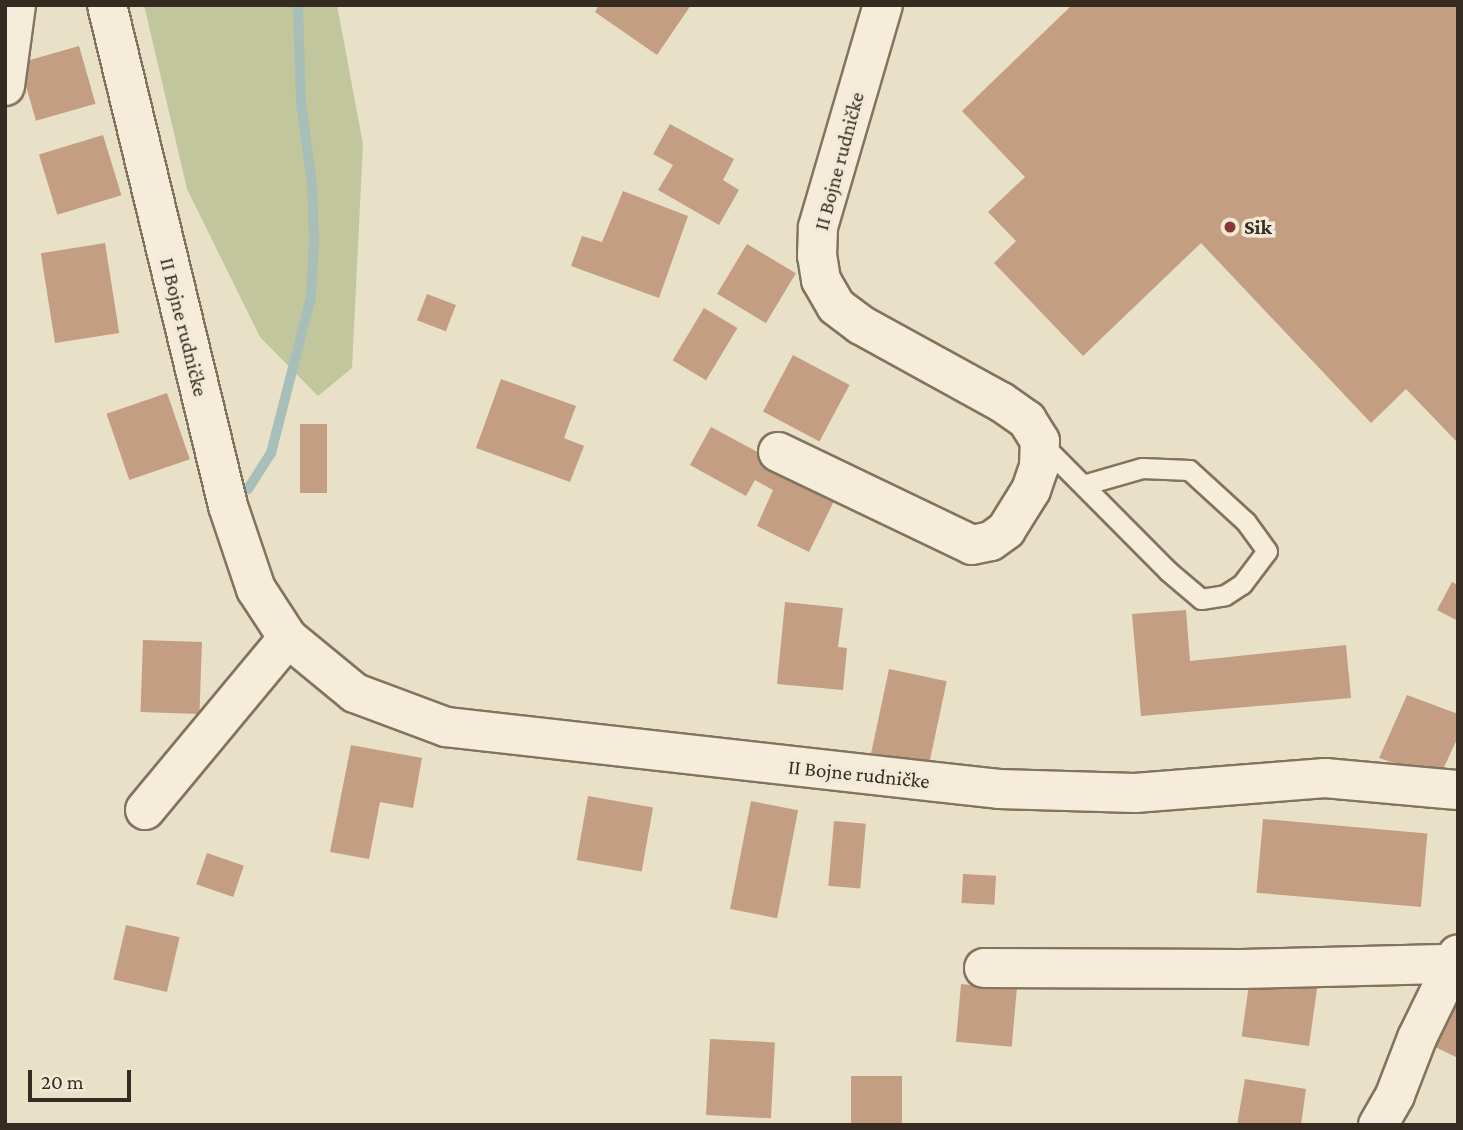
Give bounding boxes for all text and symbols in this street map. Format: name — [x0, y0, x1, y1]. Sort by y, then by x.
street label: II Bojne rudničke — [808, 89, 870, 233]
place label: Sik — [1244, 214, 1272, 240]
marker: Sik — [1222, 219, 1238, 235]
street label: II Bojne rudničke — [155, 255, 213, 399]
street label: II Bojne rudničke — [787, 754, 931, 794]
scale bar — [32, 1056, 135, 1100]
text: 20 m — [41, 1070, 84, 1094]

